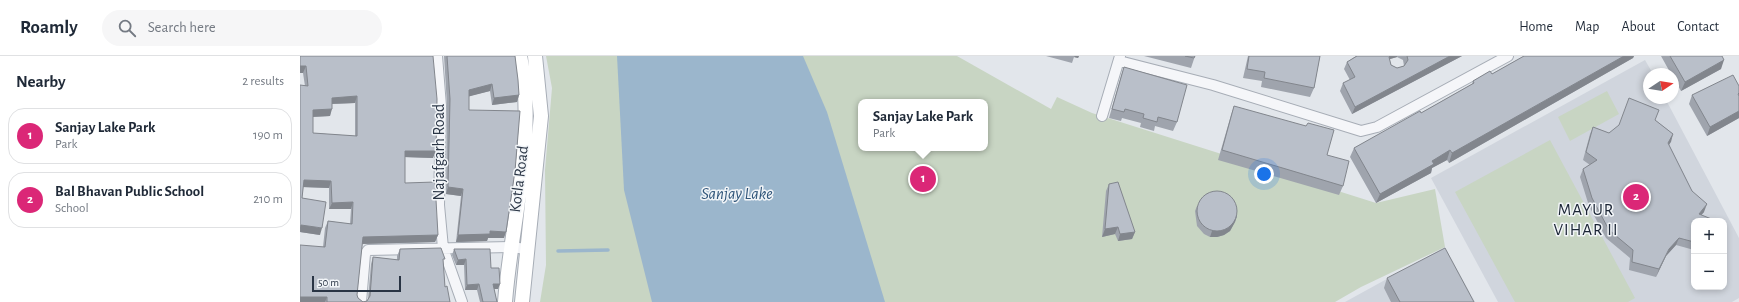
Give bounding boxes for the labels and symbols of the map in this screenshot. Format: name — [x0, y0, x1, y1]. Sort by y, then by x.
north arrow — [1643, 68, 1679, 104]
street label: Najafgarh Road — [431, 104, 448, 200]
street label: Kotla Road — [507, 145, 531, 213]
pin: 1 — [910, 164, 936, 194]
your location — [1254, 164, 1274, 184]
pin: 2 — [1623, 182, 1649, 212]
water label: Sanjay Lake — [701, 185, 773, 203]
district label: MAYUR VIHAR II — [1554, 201, 1618, 238]
scale bar — [312, 274, 401, 293]

